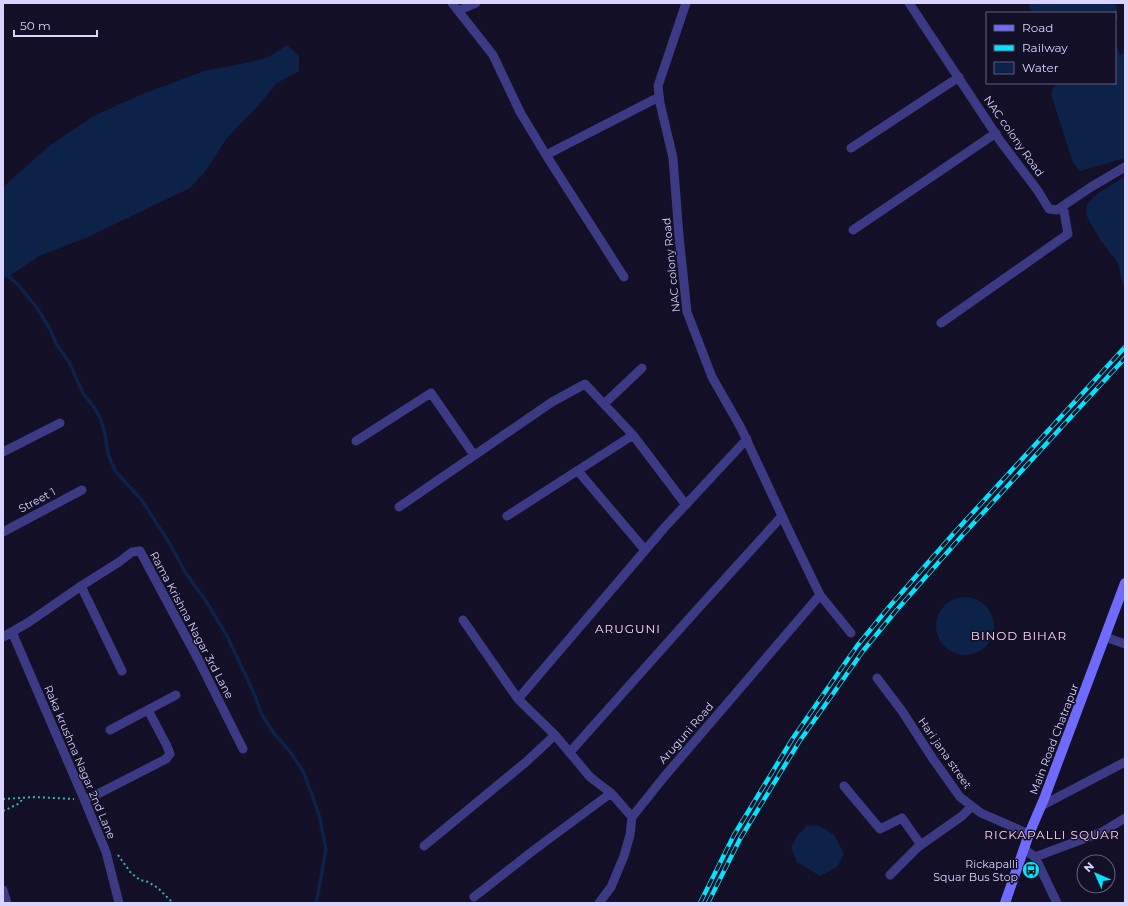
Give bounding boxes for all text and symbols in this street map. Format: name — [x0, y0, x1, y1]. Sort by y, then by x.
scale bar — [14, 12, 97, 38]
legend — [986, 12, 1116, 84]
text: 50 m — [20, 18, 51, 33]
text: Road — [1022, 20, 1053, 35]
text: Railway — [1022, 40, 1068, 55]
text: Water — [1022, 60, 1059, 75]
street label: NAC colony Road — [981, 93, 1047, 179]
street label: NAC colony Road — [659, 217, 683, 313]
street label: Street 1 — [16, 484, 58, 516]
street label: Rama Krishna Nagar 3rd Lane — [147, 549, 237, 701]
district label: ARUGUNI — [595, 621, 661, 636]
district label: BINOD BIHAR — [971, 628, 1067, 643]
street label: Main Road Chatrapur — [1026, 681, 1082, 797]
street label: Raka krushna Nagar 2nd Lane — [41, 683, 119, 841]
street label: Aruguni Road — [656, 699, 716, 767]
street label: Hari jana street — [915, 715, 975, 792]
district label: RICKAPALLI SQUAR — [984, 827, 1120, 842]
north arrow — [1076, 854, 1116, 894]
place label: Rickapalli Squar Bus Stop — [933, 857, 1018, 884]
text: N — [1081, 859, 1097, 875]
bus stop icon: Rickapalli Squar Bus Stop — [1021, 860, 1041, 880]

